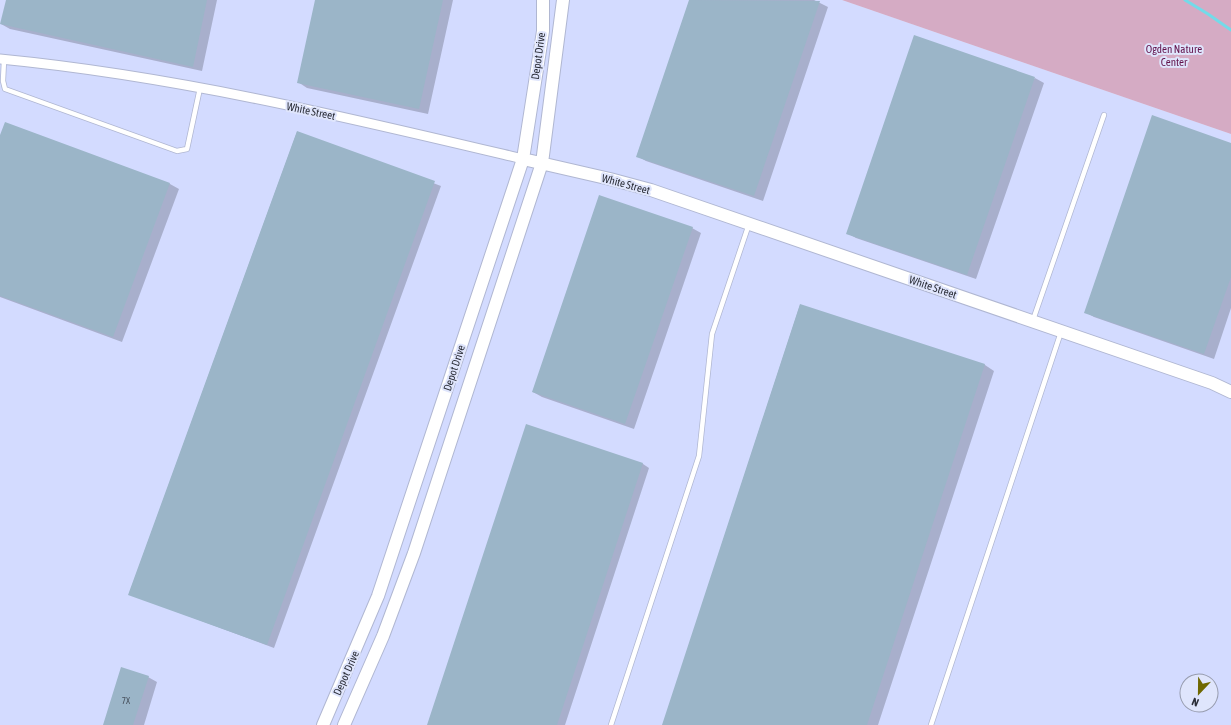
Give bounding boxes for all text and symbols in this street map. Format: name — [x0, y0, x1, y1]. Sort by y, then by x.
street label: Depot Drive — [529, 32, 547, 80]
park label: Ogden Nature Center — [1146, 43, 1202, 68]
street label: White Street — [286, 100, 336, 122]
street label: White Street — [601, 172, 651, 196]
street label: White Street — [908, 273, 958, 301]
street label: Depot Drive — [441, 344, 467, 392]
street label: Depot Drive — [331, 649, 361, 697]
north arrow — [1179, 673, 1219, 713]
text: N — [1190, 695, 1201, 709]
house number: 7X — [122, 696, 131, 706]

